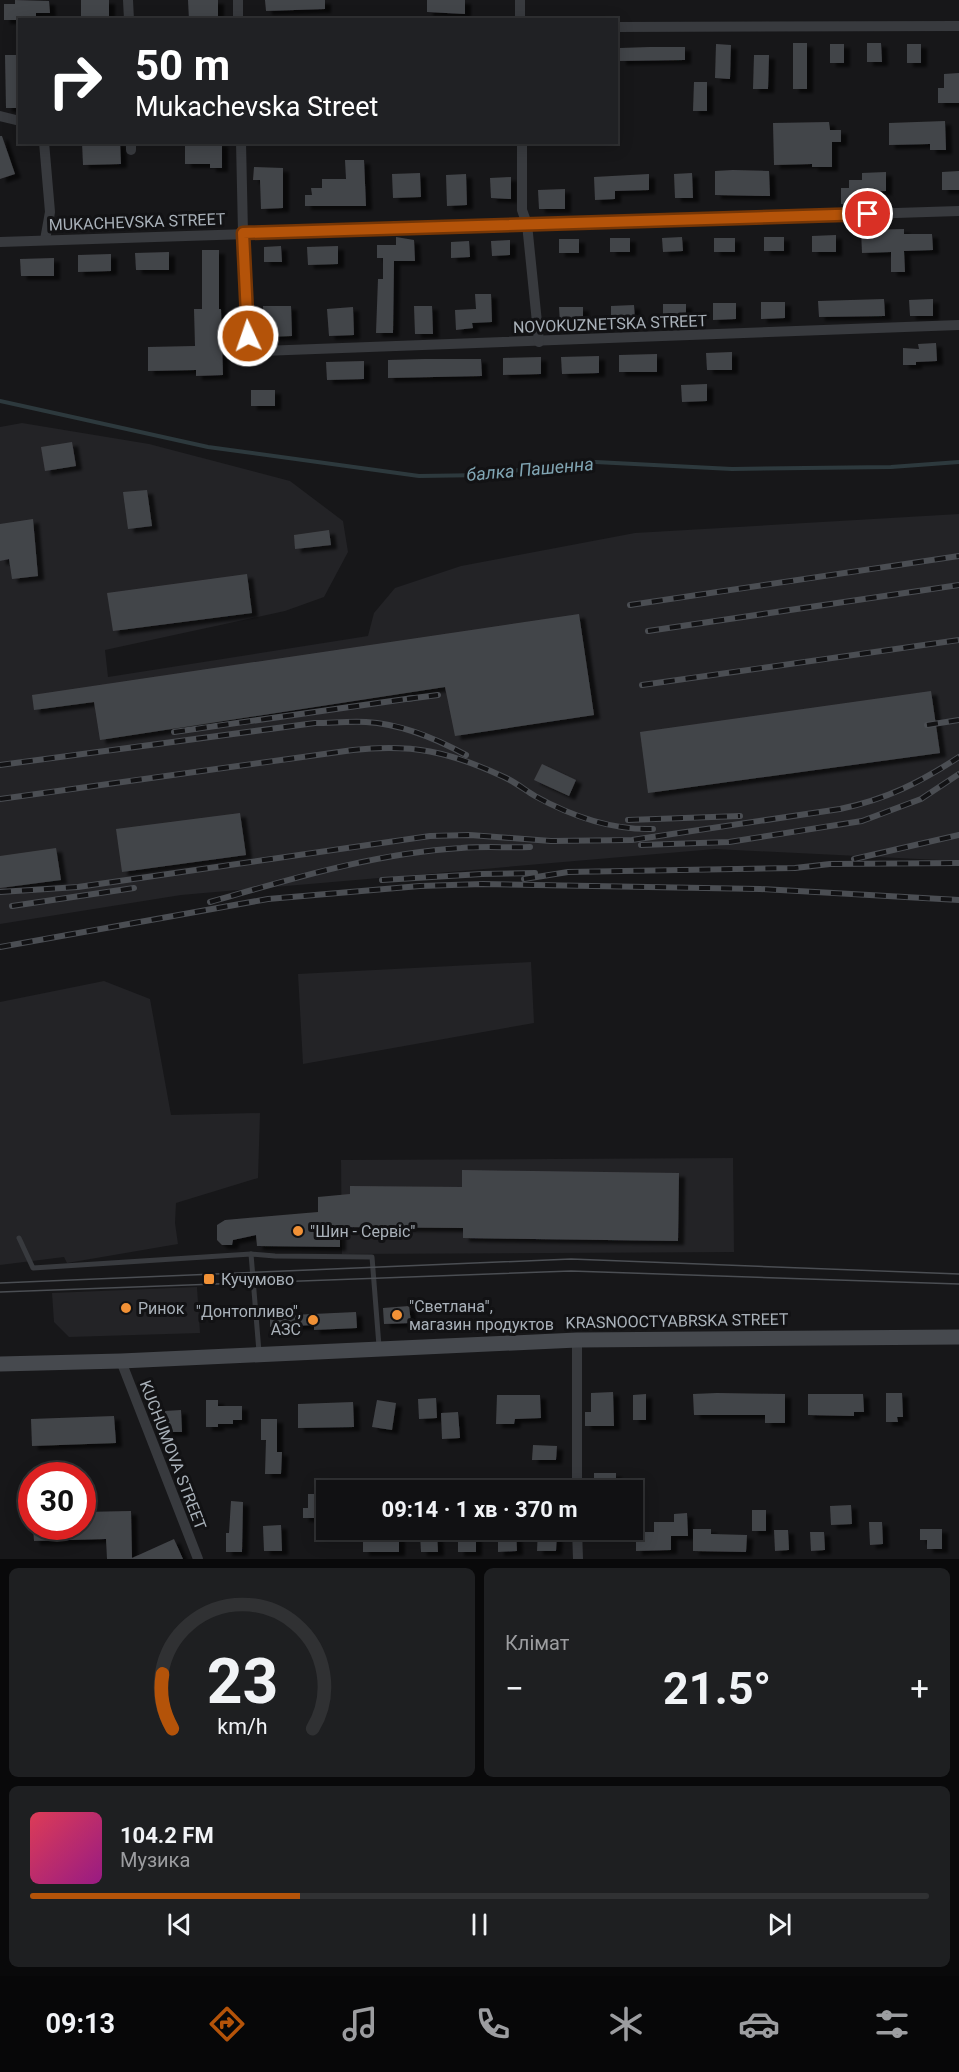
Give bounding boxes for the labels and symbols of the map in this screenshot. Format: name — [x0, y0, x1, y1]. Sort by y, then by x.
pin — [842, 188, 893, 239]
street label: MUKACHEVSKA STREET — [48, 209, 226, 235]
position arrow — [216, 304, 280, 368]
street label: NOVOKUZNETSKA STREET — [513, 311, 708, 337]
water label: балка Пашенна — [466, 453, 594, 485]
place label: "Шин - Сервіс" — [310, 1222, 415, 1241]
marker: "Шин - Сервіс" — [291, 1224, 305, 1238]
place label: Кучумово — [221, 1270, 294, 1289]
marker: Кучумово — [202, 1272, 216, 1286]
place label: "Светлана", магазин продуктов — [409, 1297, 554, 1334]
place label: Ринок — [138, 1299, 185, 1318]
marker: Ринок — [119, 1301, 133, 1315]
place label: "Донтопливо", АЗС — [196, 1302, 301, 1339]
marker: "Светлана", магазин продуктов — [390, 1308, 404, 1322]
street label: KRASNOOCTYABRSKA STREET — [565, 1310, 789, 1332]
marker: "Донтопливо", АЗС — [306, 1313, 320, 1327]
street label: KUCHUMOVA STREET — [136, 1378, 210, 1533]
speed limit sign: 30 — [18, 1462, 96, 1540]

